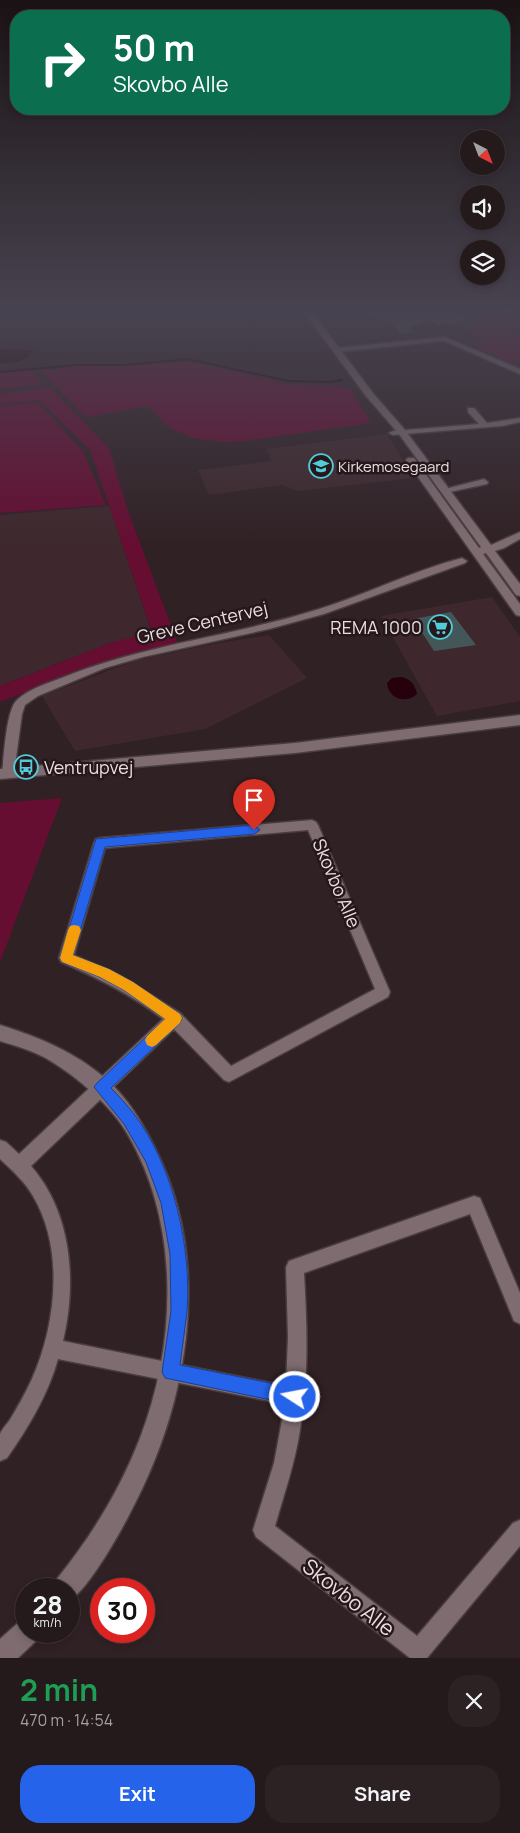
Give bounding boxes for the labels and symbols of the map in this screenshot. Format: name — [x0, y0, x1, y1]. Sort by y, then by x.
north arrow — [460, 130, 505, 175]
school or university icon: Kirkemosegaard — [308, 453, 334, 479]
place label: Kirkemosegaard — [338, 456, 449, 477]
street label: Greve Centervej — [134, 595, 270, 649]
supermarket icon: REMA 1000 — [427, 614, 453, 640]
place label: REMA 1000 — [330, 615, 422, 639]
bus stop icon: Ventrupvej — [13, 754, 39, 780]
place label: Ventrupvej — [44, 755, 133, 779]
pin — [233, 779, 275, 830]
street label: Skovbo Alle — [307, 835, 367, 931]
position arrow — [268, 1370, 320, 1422]
street label: Skovbo Alle — [297, 1552, 401, 1642]
speed limit sign: 30 — [90, 1578, 155, 1643]

